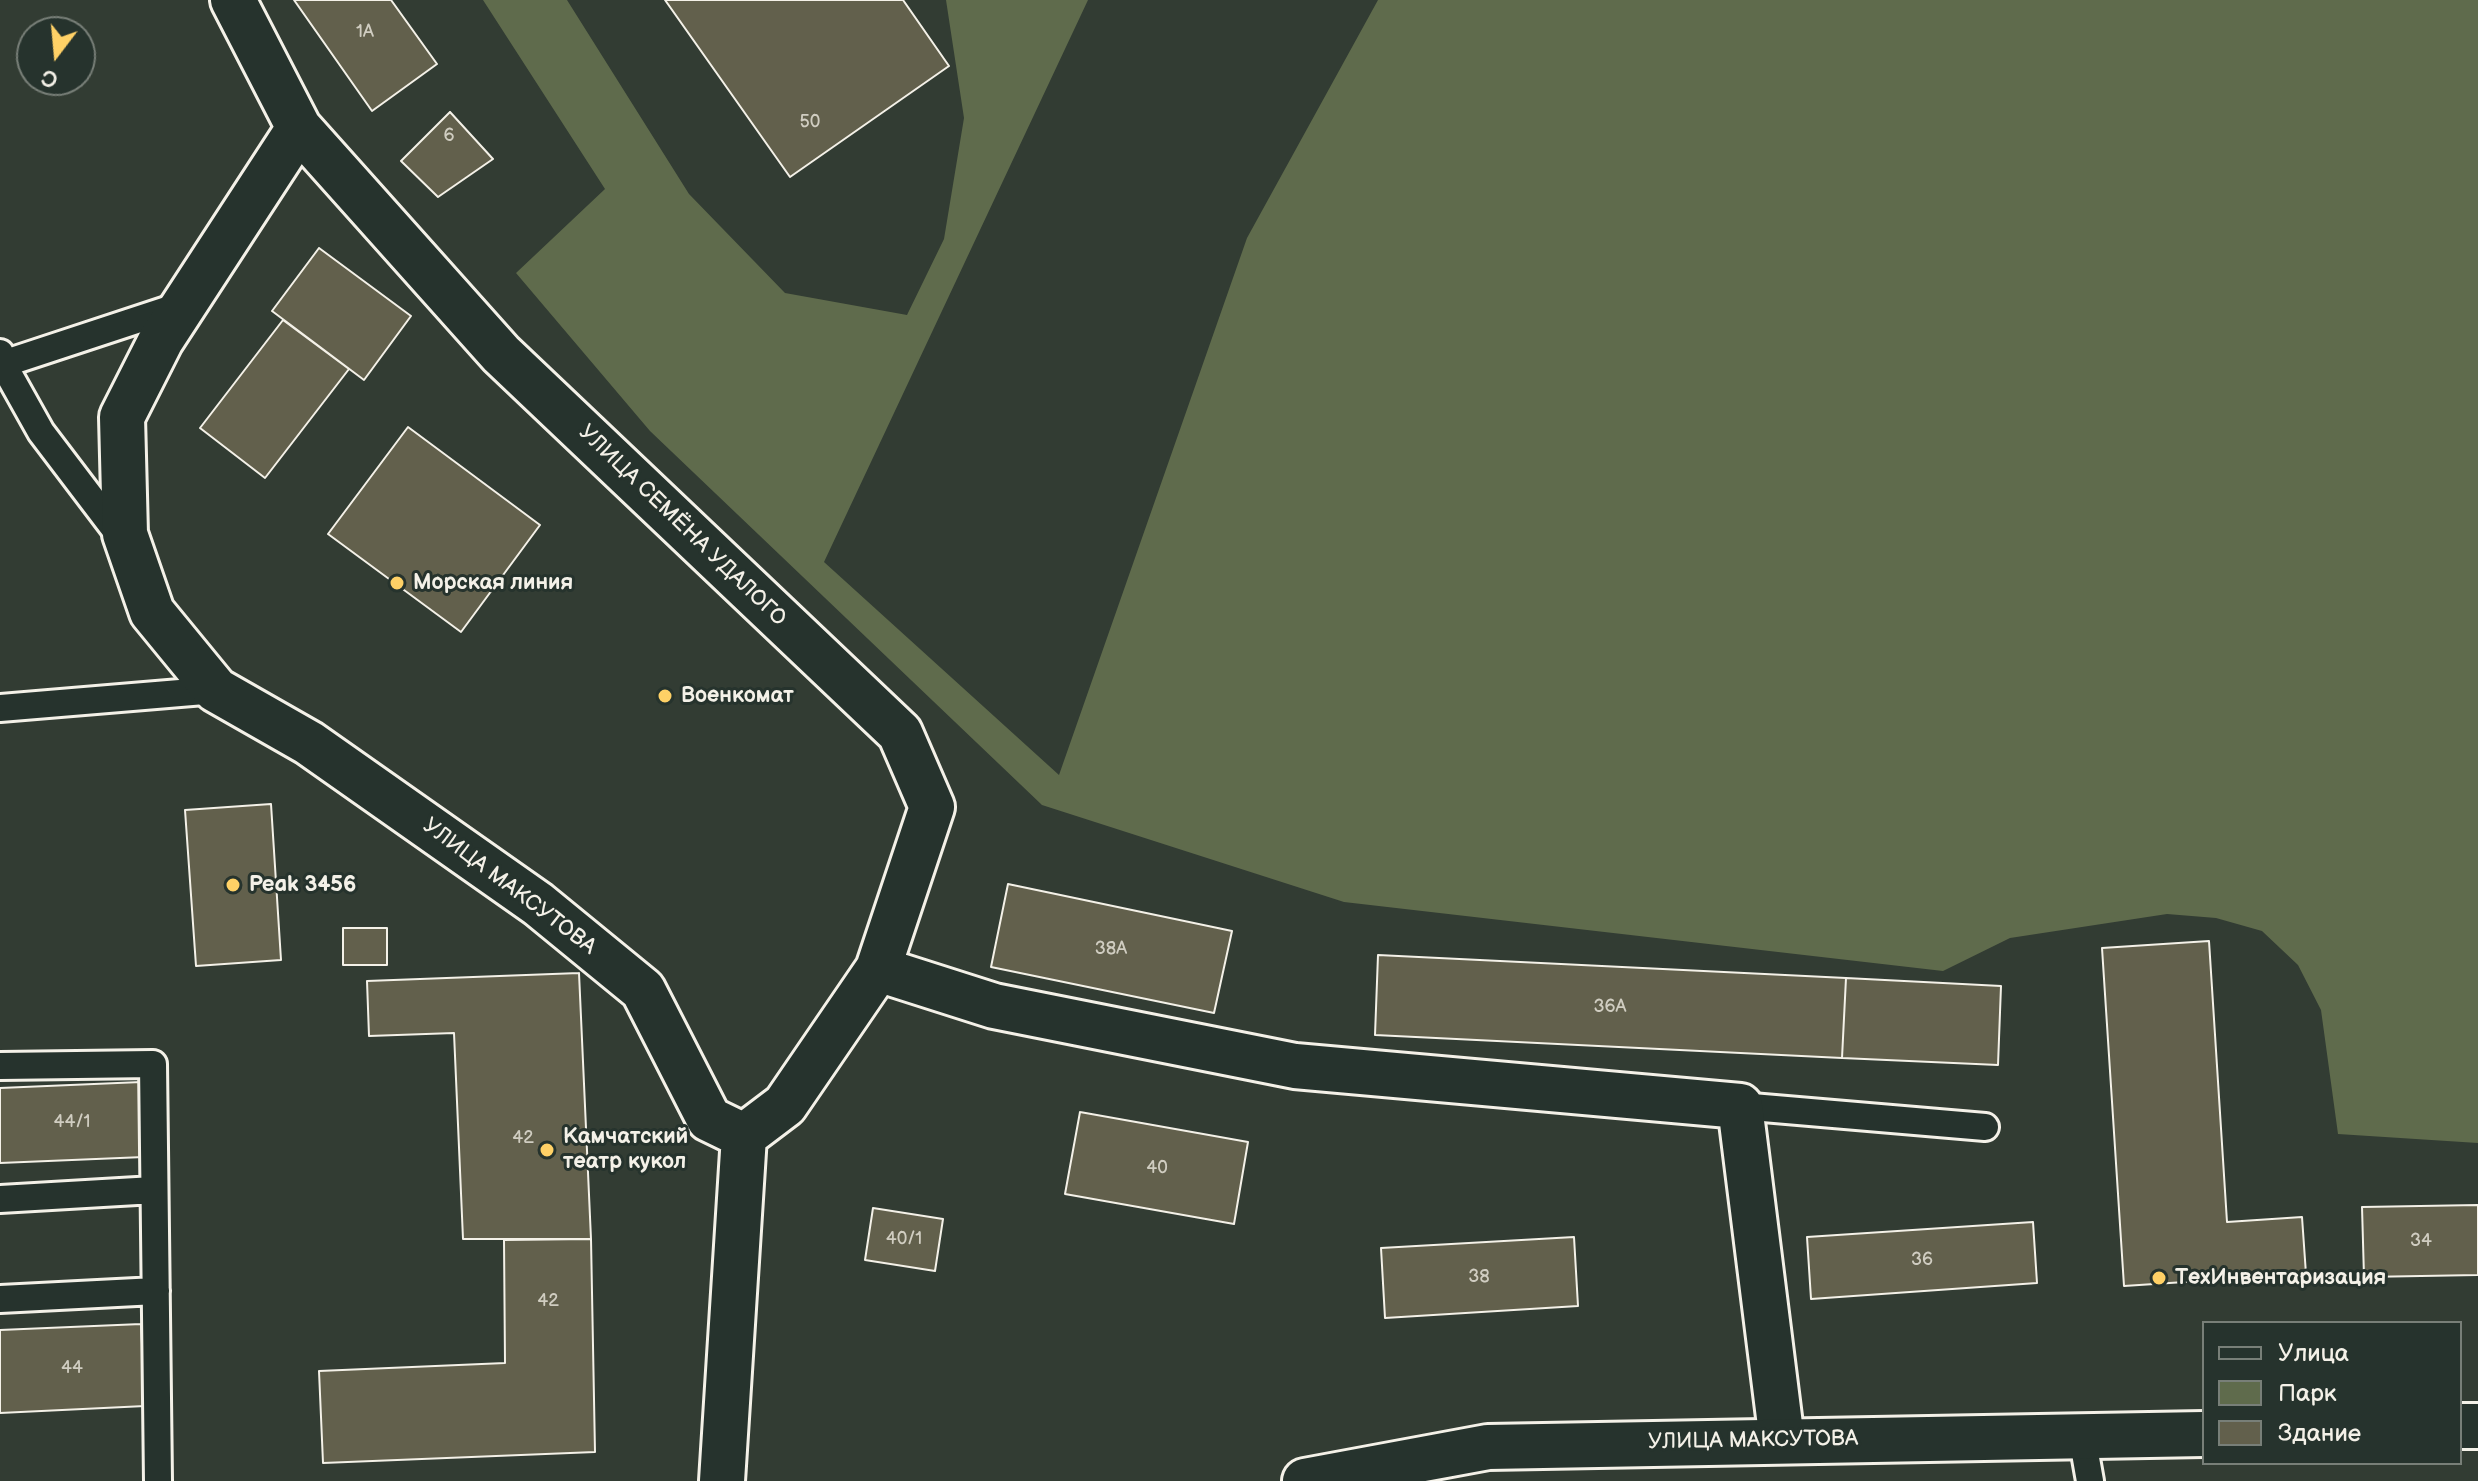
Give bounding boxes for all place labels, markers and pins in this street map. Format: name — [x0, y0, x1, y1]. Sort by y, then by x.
place label: Морская линия — [413, 570, 573, 596]
marker: Морская линия — [388, 574, 406, 592]
place label: Военкомат — [681, 683, 794, 709]
marker: Военкомат — [656, 687, 674, 705]
place label: Peak 3456 — [249, 872, 356, 898]
marker: Peak 3456 — [224, 876, 242, 894]
place label: Камчатский театр кукол — [563, 1124, 688, 1176]
marker: Камчатский театр кукол — [538, 1141, 556, 1159]
place label: ТехИнвентаризация — [2175, 1265, 2386, 1291]
marker: ТехИнвентаризация — [2150, 1269, 2168, 1287]

